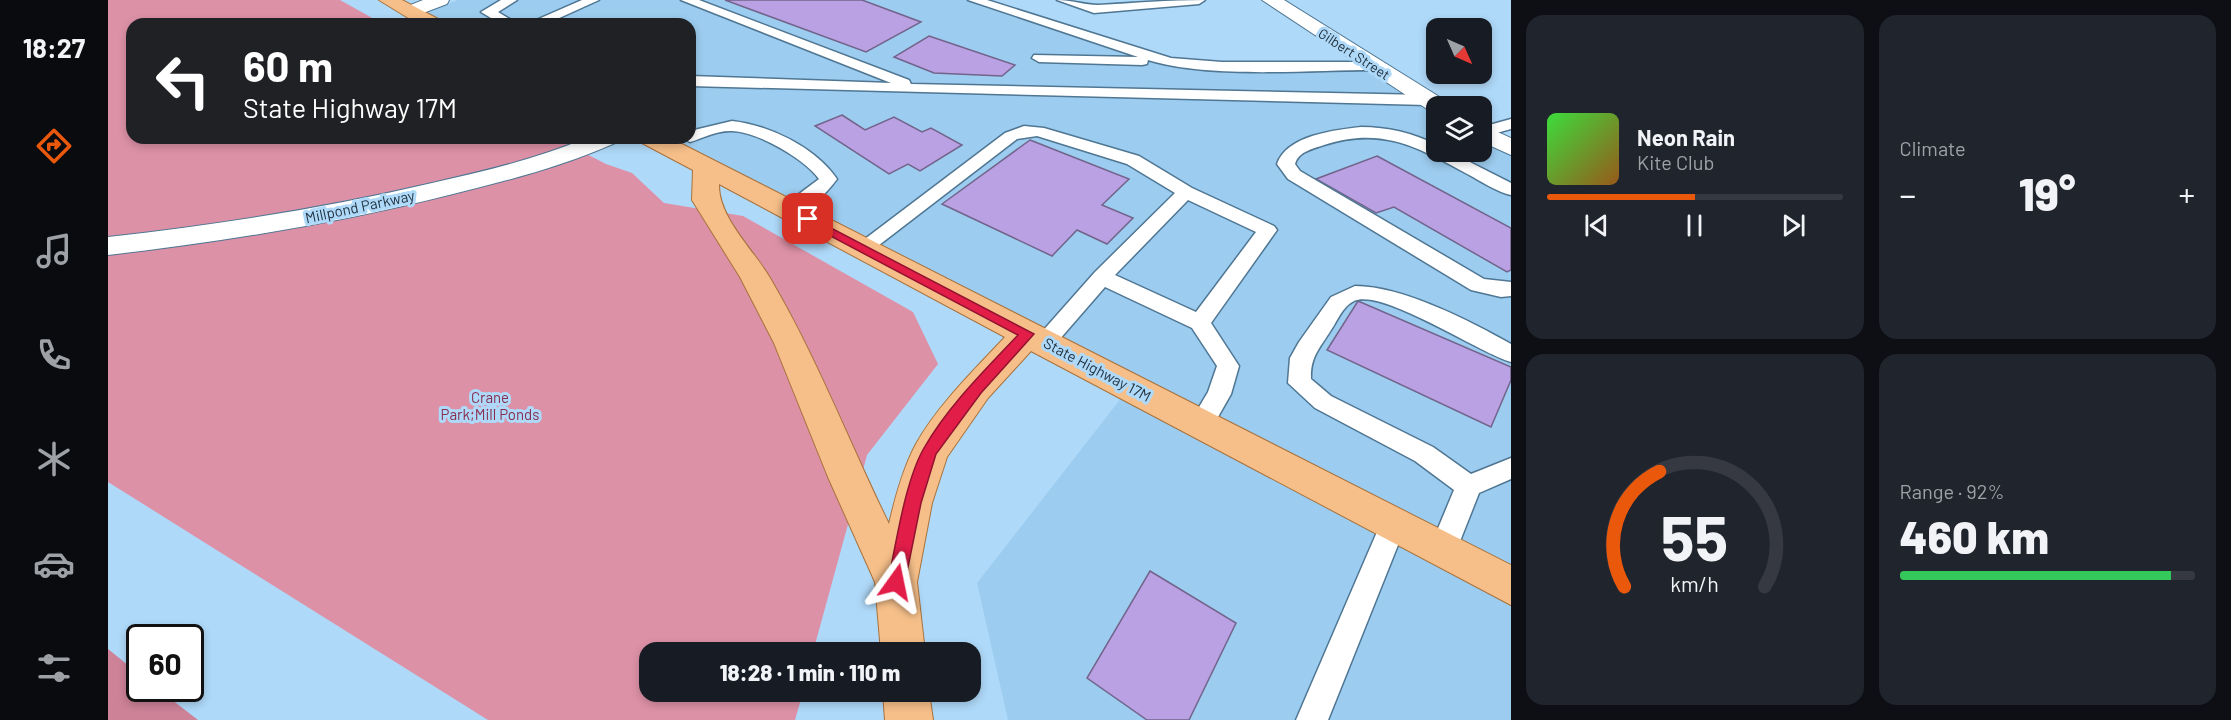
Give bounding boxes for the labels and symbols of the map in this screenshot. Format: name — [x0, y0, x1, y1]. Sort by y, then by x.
north arrow — [1426, 18, 1492, 84]
street label: Gilbert Street — [1315, 24, 1393, 83]
street label: Millpond Parkway — [303, 186, 416, 226]
pin — [782, 193, 833, 244]
street label: State Highway 17M — [1041, 333, 1154, 405]
park label: Crane Park;Mill Ponds — [441, 388, 539, 423]
position arrow — [864, 550, 928, 614]
speed limit sign: 60 — [126, 624, 204, 702]

